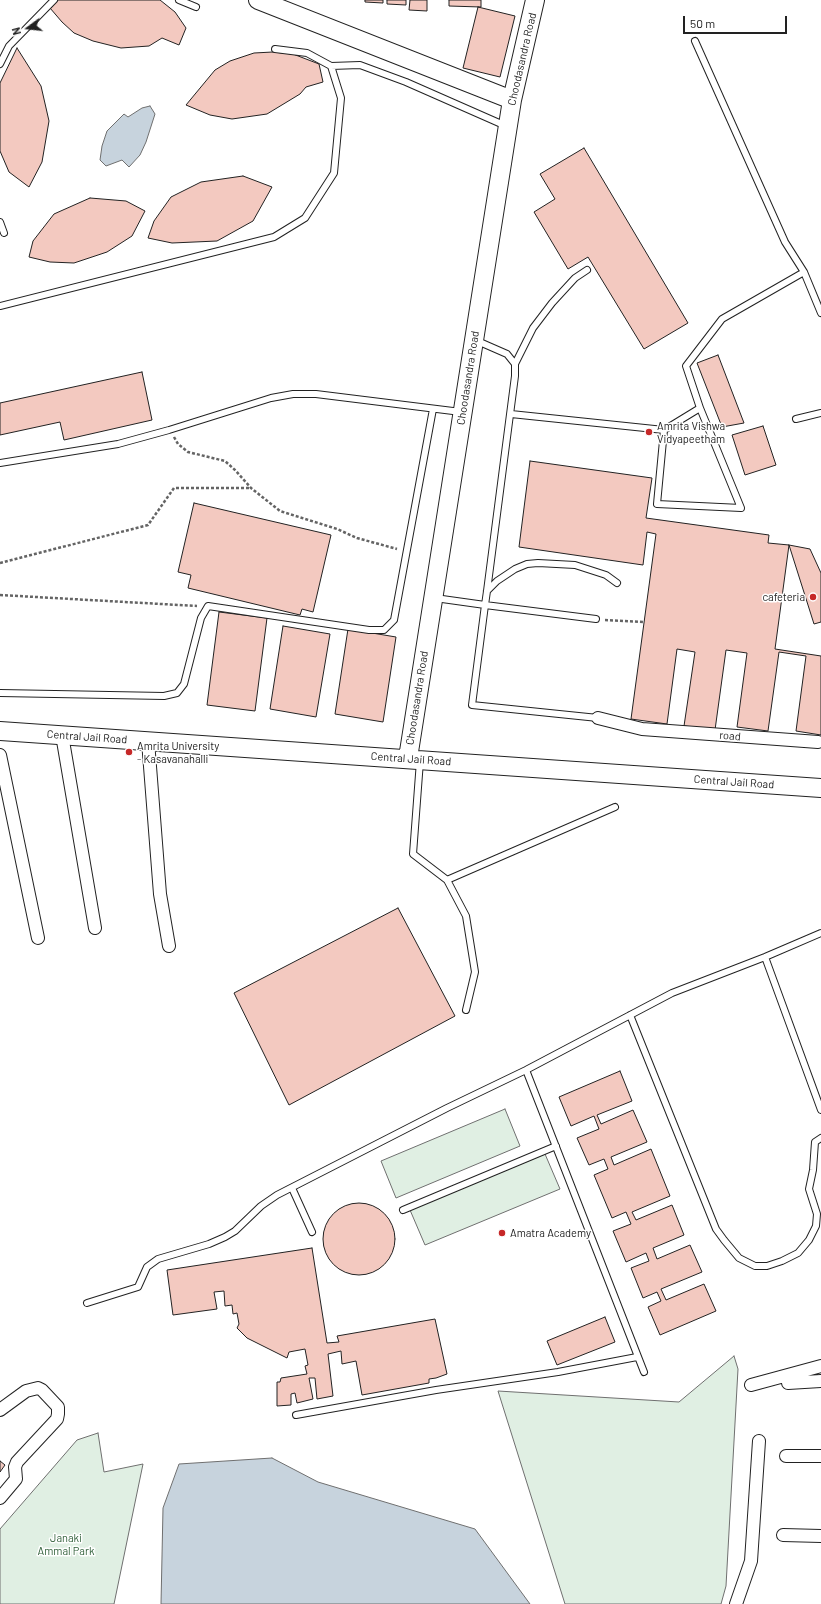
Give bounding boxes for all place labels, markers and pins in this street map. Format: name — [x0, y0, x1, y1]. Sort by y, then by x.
place label: Amrita Vishwa Vidyapeetham — [657, 419, 725, 445]
marker: Amrita Vishwa Vidyapeetham — [644, 427, 654, 437]
place label: cafeteria — [762, 590, 805, 604]
marker: cafeteria — [808, 592, 818, 602]
place label: Amrita University - Kasavanahalli — [137, 739, 219, 765]
marker: Amrita University - Kasavanahalli — [124, 747, 134, 757]
place label: Amatra Academy — [510, 1226, 591, 1240]
marker: Amatra Academy — [497, 1228, 507, 1238]

